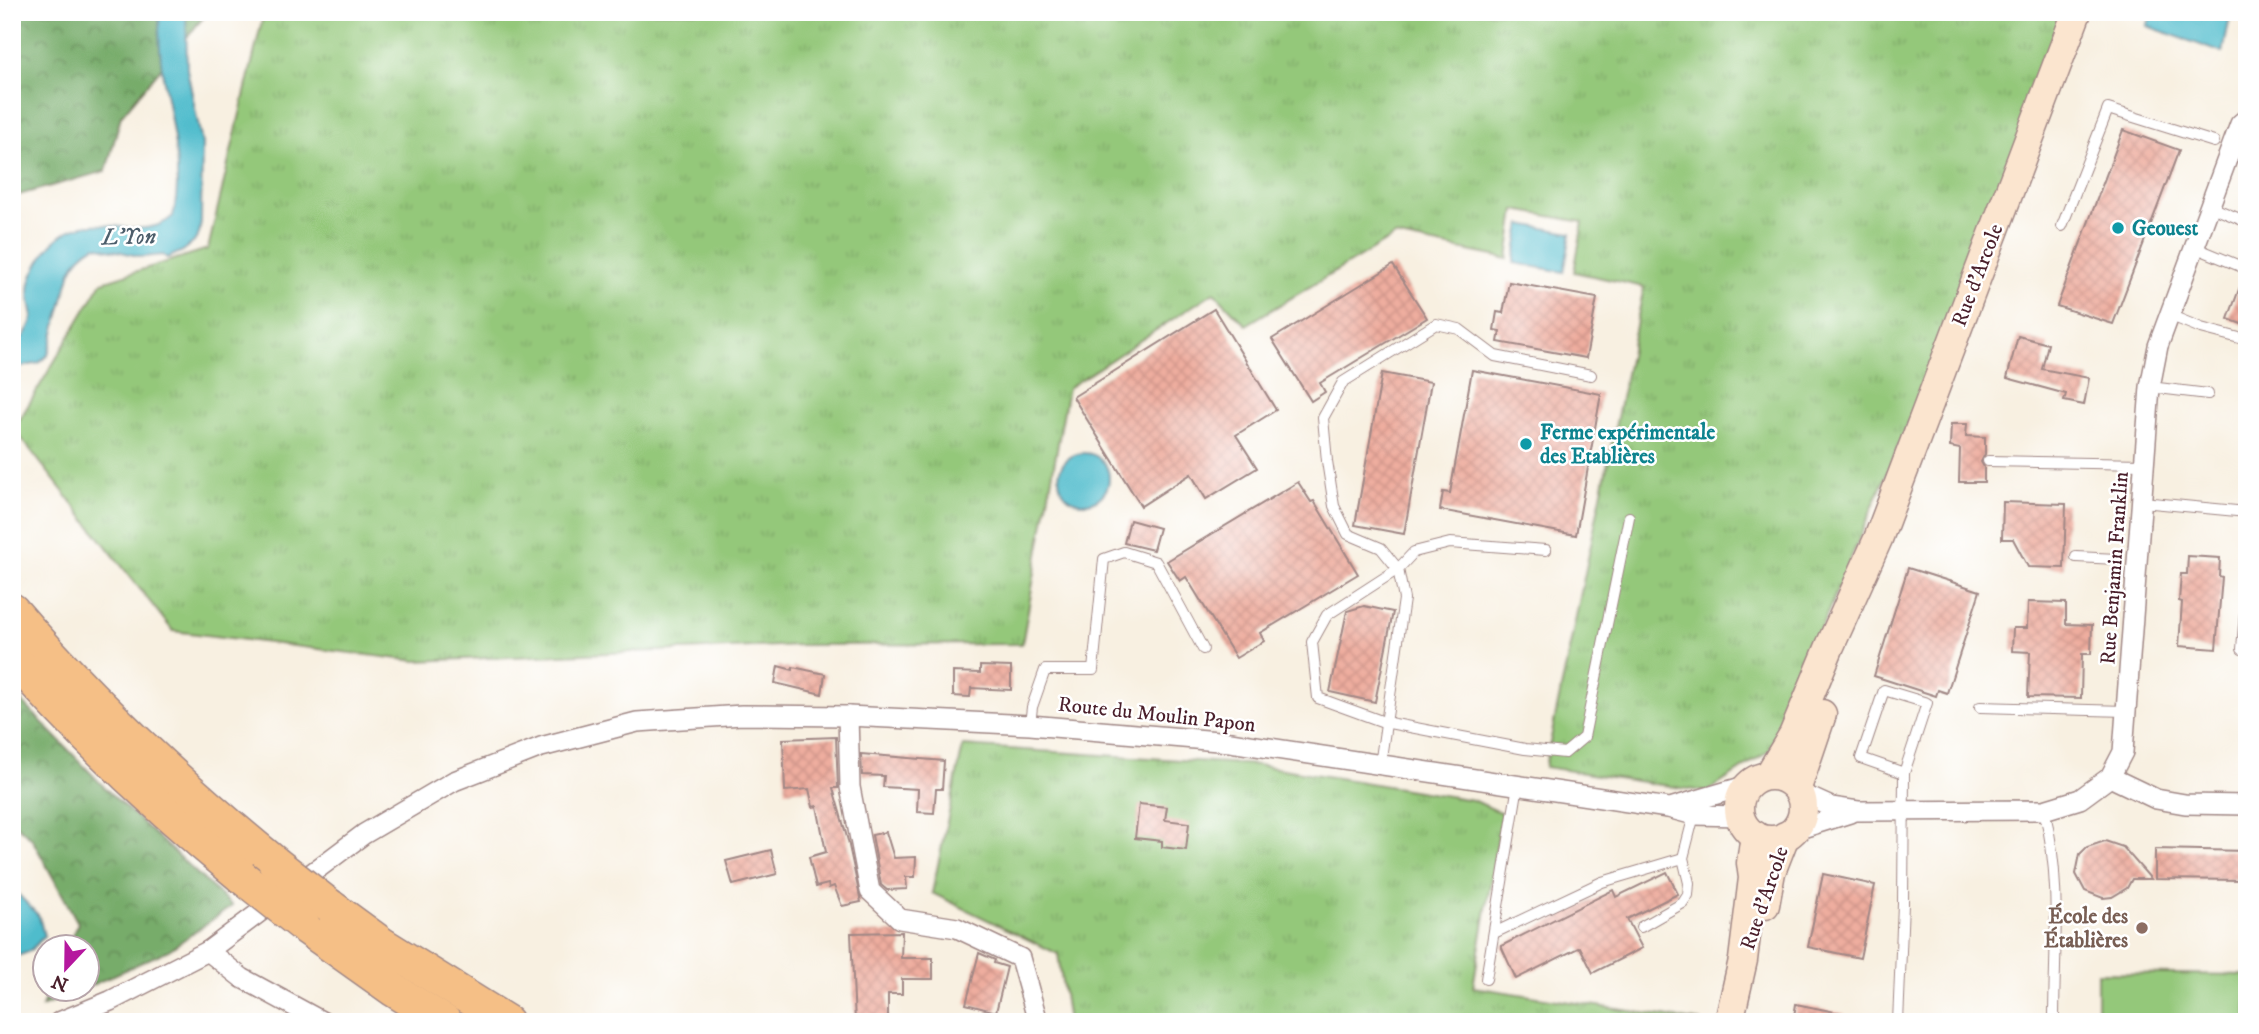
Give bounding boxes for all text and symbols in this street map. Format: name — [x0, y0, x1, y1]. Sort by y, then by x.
place label: Geouest — [2132, 216, 2198, 242]
street label: Rue d'Arcole — [1947, 220, 2009, 330]
marker: Geouest — [2110, 220, 2126, 236]
water label: L'Yon — [100, 223, 157, 253]
place label: Ferme expérimentale des Etablières — [1540, 420, 1715, 470]
marker: Ferme expérimentale des Etablières — [1518, 436, 1534, 452]
street label: Rue Benjamin Franklin — [2095, 471, 2135, 666]
street label: Route du Moulin Papon — [1057, 692, 1257, 738]
street label: Rue d'Arcole — [1735, 843, 1795, 953]
place label: École des Établières — [2044, 902, 2128, 954]
marker: École des Établières — [2134, 920, 2150, 936]
north arrow — [32, 932, 102, 1002]
text: N — [48, 969, 72, 996]

